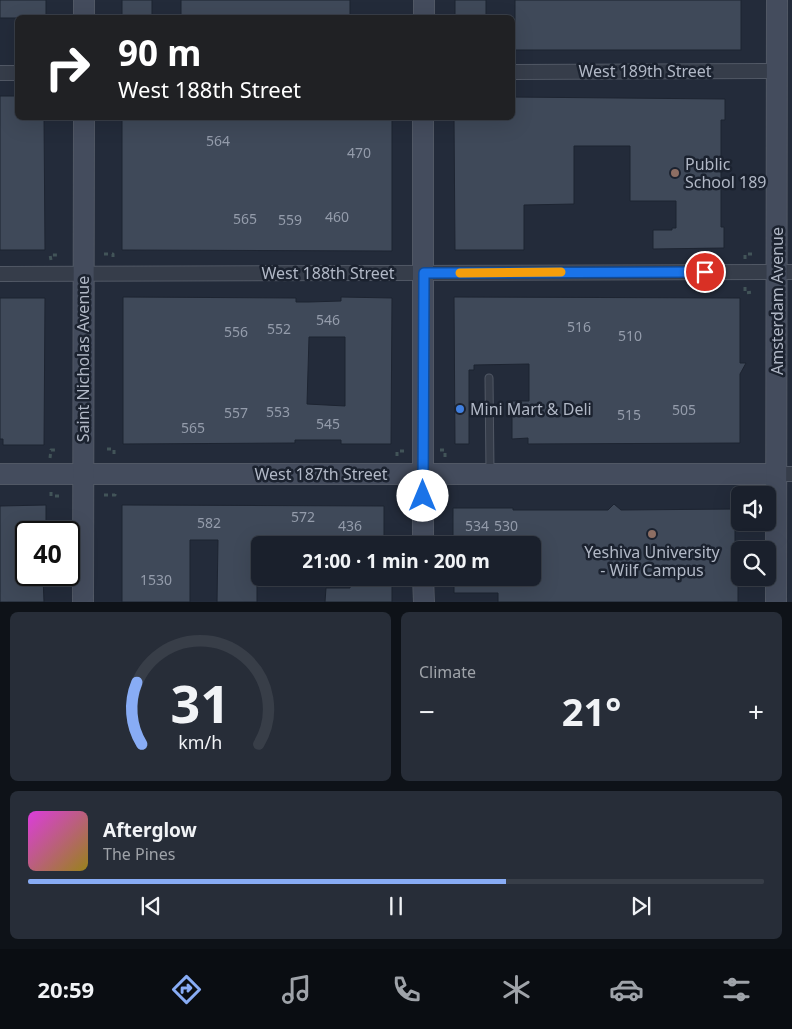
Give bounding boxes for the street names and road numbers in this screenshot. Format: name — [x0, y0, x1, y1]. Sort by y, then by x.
street label: West 189th Street — [578, 60, 712, 82]
street label: Amsterdam Avenue — [766, 227, 788, 375]
street label: West 188th Street — [261, 262, 395, 284]
street label: Saint Nicholas Avenue — [72, 276, 94, 442]
street label: West 187th Street — [254, 463, 388, 485]

